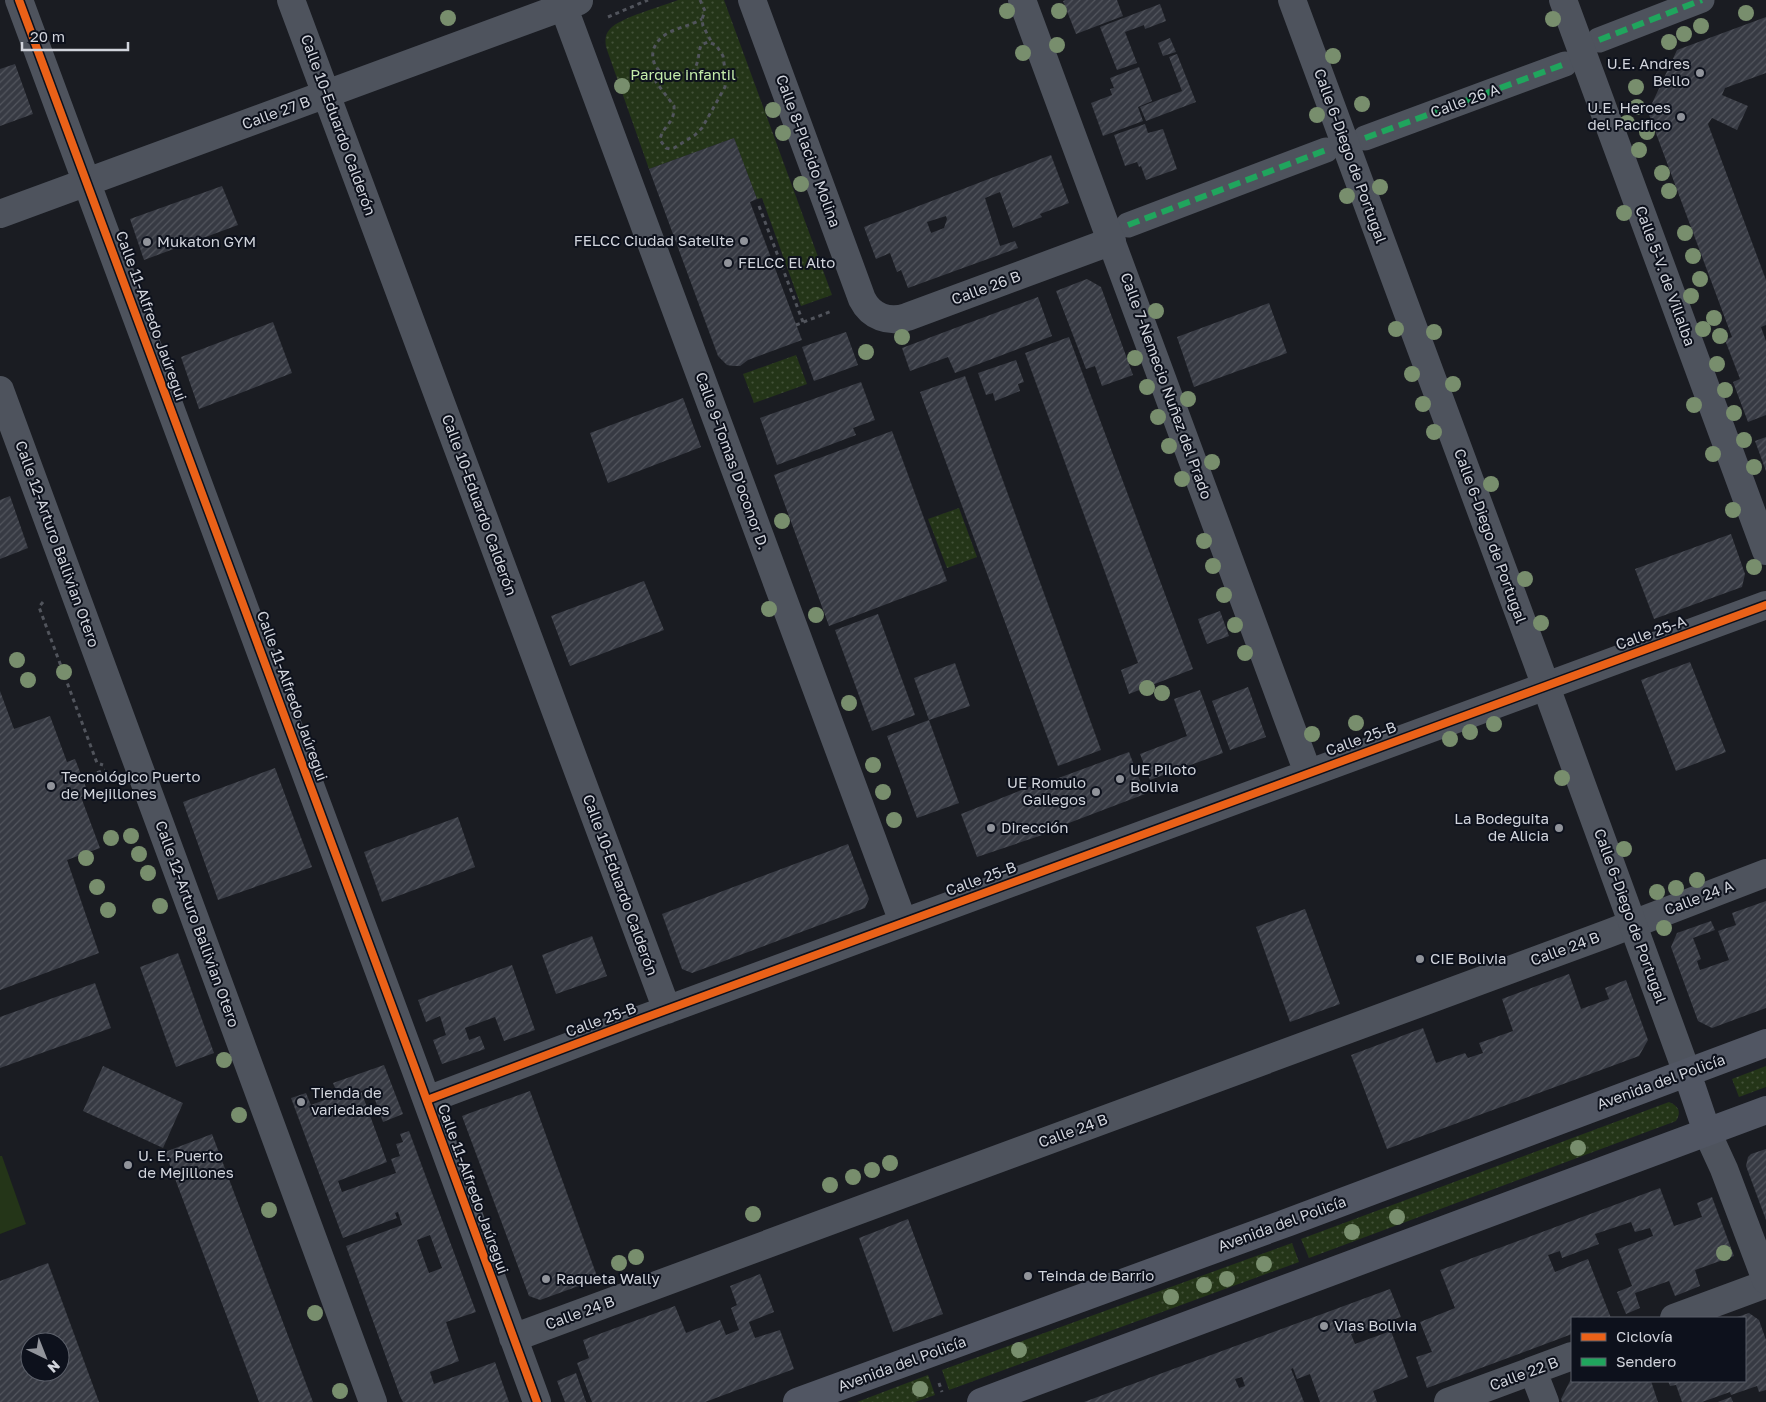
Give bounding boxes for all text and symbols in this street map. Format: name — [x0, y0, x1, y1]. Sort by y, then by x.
scale bar — [22, 20, 129, 52]
text: 20 m — [30, 27, 65, 45]
street label: Calle 10-Eduardo Calderón — [298, 32, 380, 218]
place label: U.E. Andres Bello — [1607, 54, 1690, 89]
park label: Parque infantil — [630, 65, 736, 83]
street label: Calle 6-Diego de Portugal — [1311, 66, 1391, 246]
marker: U.E. Andres Bello — [1694, 67, 1706, 79]
street label: Calle 8-Placido Molina — [773, 72, 845, 229]
street label: Calle 26 A — [1428, 79, 1502, 121]
street label: Calle 27 B — [239, 91, 312, 133]
place label: U.E. Heroes del Pacifico — [1587, 98, 1671, 133]
marker: U.E. Heroes del Pacifico — [1675, 111, 1687, 123]
street label: Calle 5-V. de Villalba — [1632, 203, 1700, 348]
street label: Calle 11-Alfredo Jaúregui — [113, 228, 191, 403]
place label: FELCC Ciudad Satelite — [574, 231, 734, 249]
place label: Mukaton GYM — [157, 232, 256, 250]
marker: FELCC Ciudad Satelite — [738, 235, 750, 247]
marker: Mukaton GYM — [141, 236, 153, 248]
place label: FELCC El Alto — [738, 253, 835, 271]
marker: FELCC El Alto — [722, 257, 734, 269]
street label: Calle 26 B — [949, 266, 1023, 308]
street label: Calle 7-Nemecio Nuñez del Prado — [1117, 270, 1216, 501]
street label: Calle 9-Tomas D'oconor D. — [692, 369, 773, 552]
street label: Calle 10-Eduardo Calderón — [439, 412, 521, 598]
street label: Calle 12-Arturo Ballivian Otero — [12, 438, 104, 649]
street label: Calle 6-Diego de Portugal — [1451, 446, 1531, 626]
street label: Calle 11-Alfredo Jaúregui — [254, 608, 332, 783]
street label: Calle 25-A — [1613, 611, 1688, 653]
street label: Calle 25-B — [1323, 717, 1398, 759]
place label: UE Piloto Bolivia — [1130, 760, 1196, 795]
place label: Tecnológico Puerto de Mejillones — [61, 767, 201, 802]
place label: UE Romulo Gallegos — [1007, 773, 1086, 808]
marker: UE Piloto Bolivia — [1114, 773, 1126, 785]
marker: Tecnológico Puerto de Mejillones — [45, 780, 57, 792]
marker: UE Romulo Gallegos — [1090, 786, 1102, 798]
street label: Calle 10-Eduardo Calderón — [580, 792, 662, 978]
place label: La Bodeguita de Alicia — [1454, 809, 1549, 844]
street label: Calle 12-Arturo Ballivian Otero — [152, 818, 244, 1029]
place label: Dirección — [1001, 818, 1069, 836]
marker: Dirección — [985, 822, 997, 834]
marker: La Bodeguita de Alicia — [1553, 822, 1565, 834]
street label: Calle 6-Diego de Portugal — [1591, 826, 1671, 1006]
street label: Calle 25-B — [943, 857, 1018, 899]
street label: Calle 24 A — [1662, 876, 1736, 918]
street label: Calle 24 B — [1528, 927, 1602, 969]
place label: CIE Bolivia — [1430, 949, 1507, 967]
marker: CIE Bolivia — [1414, 953, 1426, 965]
street label: Calle 25-B — [563, 998, 638, 1040]
street label: Avenida del Policía — [1594, 1049, 1727, 1113]
place label: Tienda de variedades — [311, 1083, 390, 1118]
marker: Tienda de variedades — [295, 1096, 307, 1108]
street label: Calle 11-Alfredo Jaúregui — [435, 1101, 513, 1276]
street label: Calle 24 B — [1036, 1109, 1110, 1151]
place label: U. E. Puerto de Mejillones — [138, 1146, 234, 1181]
marker: U. E. Puerto de Mejillones — [122, 1159, 134, 1171]
street label: Avenida del Policía — [1215, 1191, 1348, 1255]
place label: Teinda de Barrio — [1038, 1266, 1154, 1284]
place label: Raqueta Wally — [556, 1269, 660, 1287]
marker: Teinda de Barrio — [1022, 1270, 1034, 1282]
marker: Raqueta Wally — [540, 1273, 552, 1285]
street label: Calle 24 B — [543, 1291, 617, 1333]
place label: Vias Bolivia — [1334, 1316, 1417, 1334]
legend — [1571, 1317, 1746, 1382]
marker: Vias Bolivia — [1318, 1320, 1330, 1332]
text: Ciclovía — [1616, 1327, 1673, 1345]
street label: Avenida del Policía — [835, 1331, 968, 1395]
north arrow — [20, 1332, 70, 1382]
street label: Calle 22 B — [1487, 1352, 1560, 1394]
text: Sendero — [1616, 1352, 1676, 1370]
text: N — [45, 1357, 64, 1377]

